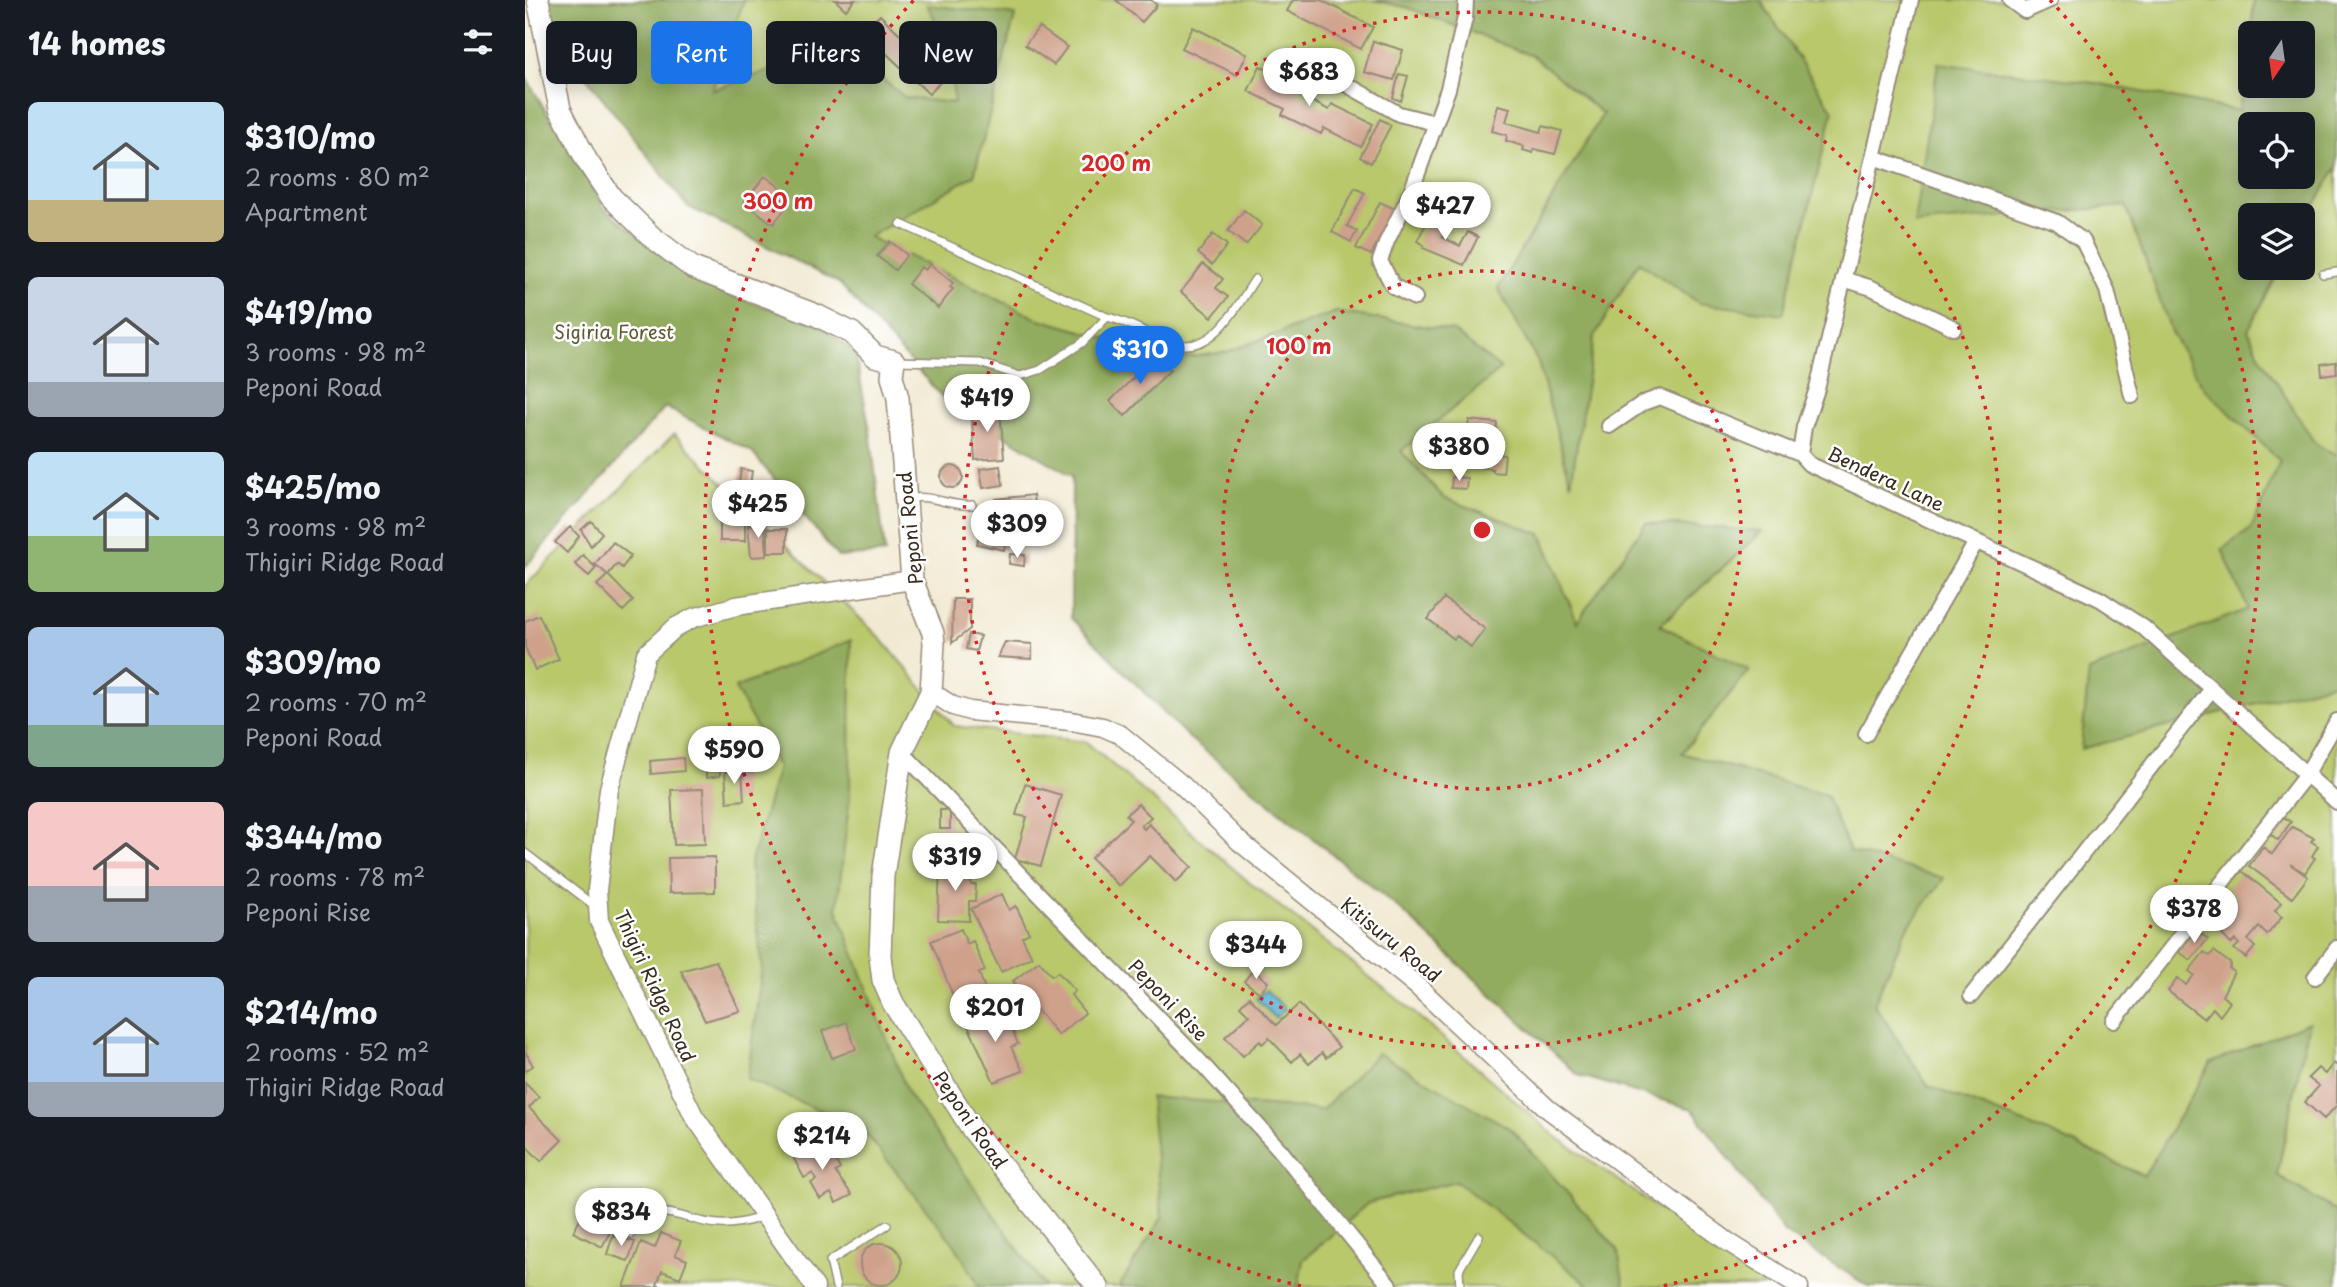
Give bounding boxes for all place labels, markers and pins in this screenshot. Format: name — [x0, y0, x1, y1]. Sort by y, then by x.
pin: $683 — [1268, 48, 1350, 108]
pin: $427 — [1404, 182, 1486, 242]
pin: $310 — [1099, 326, 1181, 386]
pin: $419 — [946, 374, 1028, 434]
pin: $380 — [1418, 424, 1500, 483]
pin: $425 — [717, 480, 799, 540]
pin: $309 — [976, 500, 1058, 560]
centre of rings — [1470, 518, 1494, 542]
pin: $590 — [693, 726, 775, 786]
pin: $319 — [914, 834, 996, 893]
pin: $378 — [2153, 886, 2235, 945]
pin: $344 — [1215, 922, 1297, 981]
pin: $201 — [954, 984, 1036, 1044]
pin: $214 — [781, 1112, 863, 1172]
pin: $834 — [580, 1188, 662, 1248]

